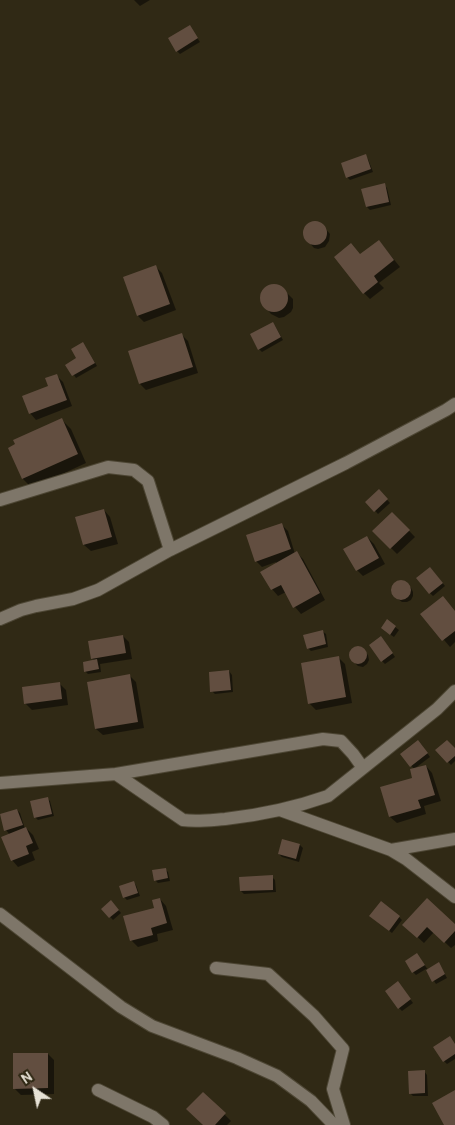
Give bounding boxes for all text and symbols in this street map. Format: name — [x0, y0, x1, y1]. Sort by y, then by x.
north arrow — [10, 1065, 60, 1115]
text: N — [17, 1067, 36, 1088]

